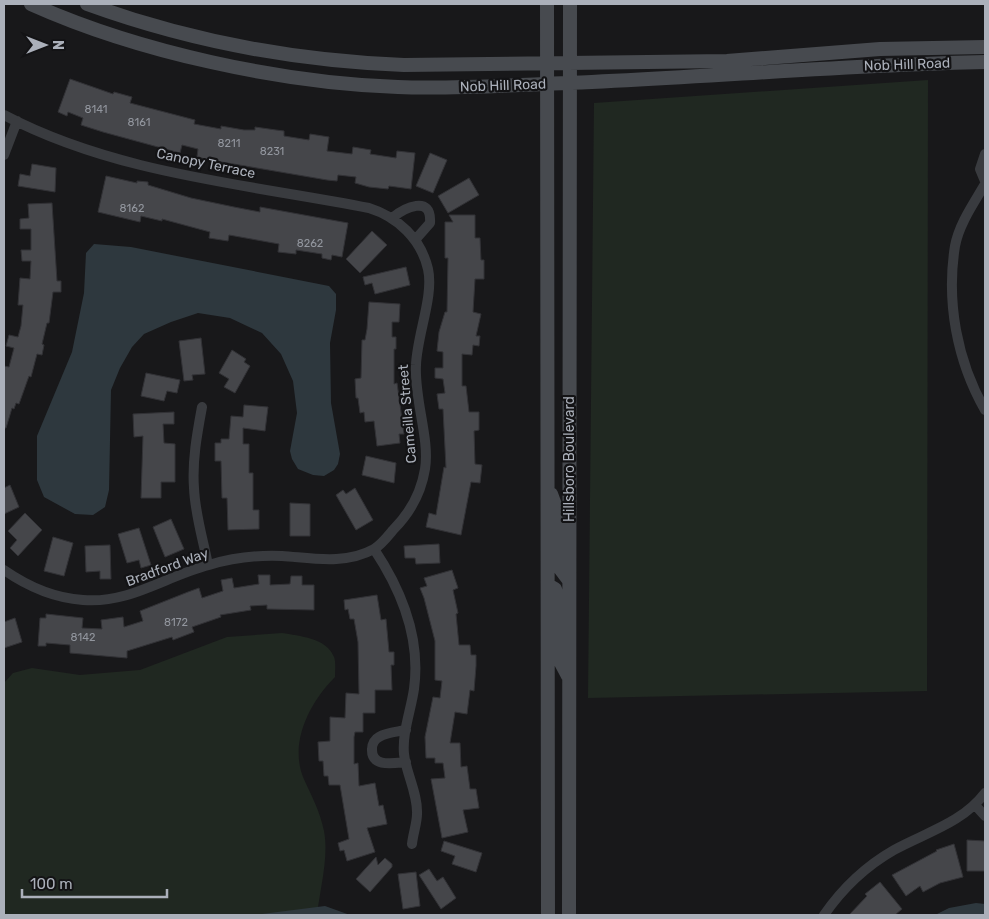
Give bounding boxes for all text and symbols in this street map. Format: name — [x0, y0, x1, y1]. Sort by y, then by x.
north arrow — [20, 20, 70, 70]
text: N — [49, 40, 66, 50]
street label: Nob Hill Road — [864, 54, 950, 75]
street label: Nob Hill Road — [460, 75, 546, 96]
house number: 8141 — [84, 103, 108, 116]
house number: 8161 — [128, 116, 150, 129]
house number: 8211 — [218, 137, 240, 150]
street label: Canopy Terrace — [155, 145, 257, 182]
house number: 8231 — [260, 145, 284, 158]
house number: 8162 — [120, 202, 144, 215]
house number: 8262 — [297, 237, 323, 250]
street label: Cameilla Street — [395, 363, 420, 464]
street label: Hillsboro Boulevard — [561, 396, 578, 522]
street label: Bradford Way — [123, 545, 211, 590]
house number: 8172 — [164, 616, 188, 629]
house number: 8142 — [71, 631, 96, 644]
scale bar — [22, 866, 168, 898]
text: 100 m — [30, 875, 72, 893]

